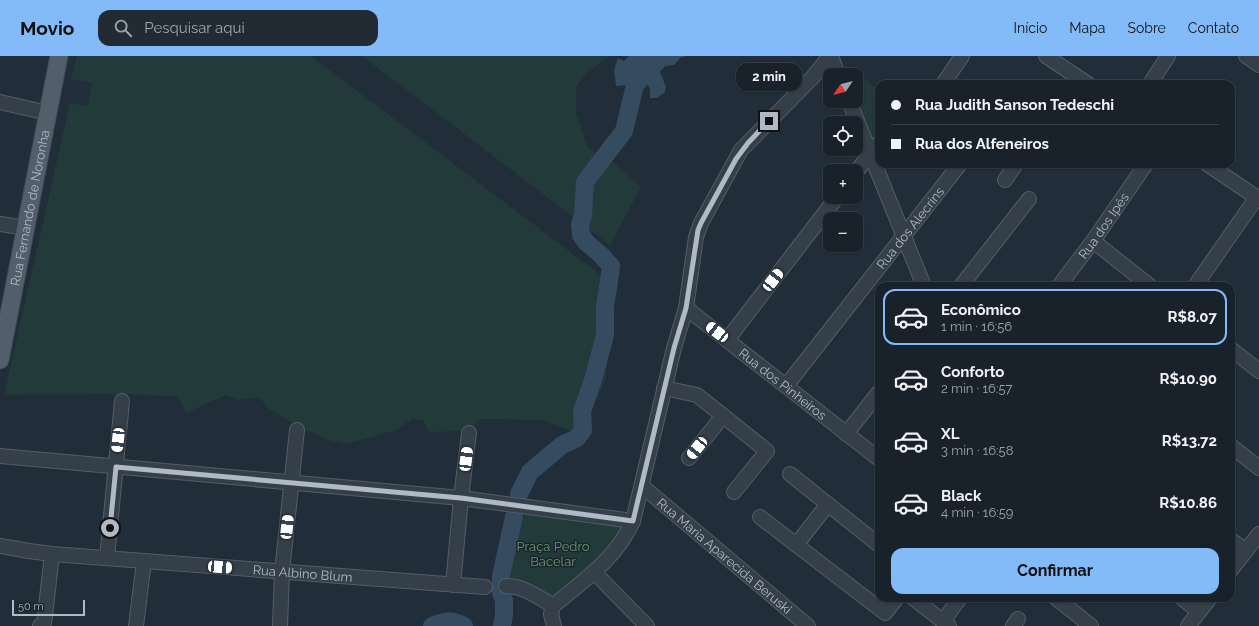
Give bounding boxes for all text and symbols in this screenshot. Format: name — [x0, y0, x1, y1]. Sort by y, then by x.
search box — [98, 10, 378, 46]
text: Movio — [20, 17, 74, 39]
icon: search — [112, 17, 134, 39]
text: Pesquisar aqui — [144, 19, 245, 37]
text: Início — [1014, 20, 1047, 36]
text: Mapa — [1069, 20, 1105, 36]
text: Sobre — [1127, 20, 1166, 36]
text: Contato — [1188, 20, 1239, 36]
callout: 2 min — [736, 63, 802, 91]
north arrow — [823, 68, 863, 108]
map controls — [823, 68, 863, 252]
text: 2 min — [752, 69, 786, 84]
text: Rua Judith Sanson Tedeschi — [915, 96, 1114, 114]
route end — [760, 112, 778, 130]
button: locate — [823, 116, 863, 156]
street label: Rua Fernando de Noronha — [7, 129, 52, 287]
text: Rua dos Alfeneiros — [915, 135, 1049, 153]
button: + — [823, 164, 863, 204]
street label: Rua dos Alecrins — [873, 184, 947, 272]
street label: Rua dos Ipês — [1075, 190, 1132, 261]
button: − — [823, 212, 863, 252]
car — [761, 267, 785, 293]
icon: car — [893, 299, 929, 335]
text: Econômico — [941, 301, 1021, 319]
text: R$8.07 — [1167, 308, 1217, 326]
text: 1 min · 16:56 — [941, 319, 1012, 334]
car — [704, 320, 730, 344]
street label: Rua dos Pinheiros — [736, 345, 830, 423]
icon: car — [893, 361, 929, 397]
text: Conforto — [941, 363, 1004, 381]
text: R$10.90 — [1159, 370, 1217, 388]
text: 2 min · 16:57 — [941, 381, 1012, 396]
icon: car — [893, 423, 929, 459]
text: XL — [941, 425, 959, 443]
car — [111, 427, 125, 453]
text: R$13.72 — [1162, 432, 1217, 450]
car — [685, 435, 709, 461]
text: 3 min · 16:58 — [941, 443, 1013, 458]
car — [459, 446, 473, 472]
icon: car — [893, 485, 929, 521]
text: Black — [941, 487, 981, 505]
text: R$10.86 — [1159, 494, 1217, 512]
street label: Rua Maria Aparecida Beruski — [654, 495, 795, 617]
text: 4 min · 16:59 — [941, 505, 1013, 520]
car — [280, 514, 294, 540]
route start — [101, 519, 119, 537]
park label: Praça Pedro Bacelar — [516, 539, 590, 569]
button: Confirmar — [891, 548, 1219, 594]
car — [208, 560, 232, 574]
street label: Rua Albino Blum — [252, 562, 353, 584]
scale bar — [12, 598, 85, 617]
text: 50 m — [18, 600, 44, 613]

